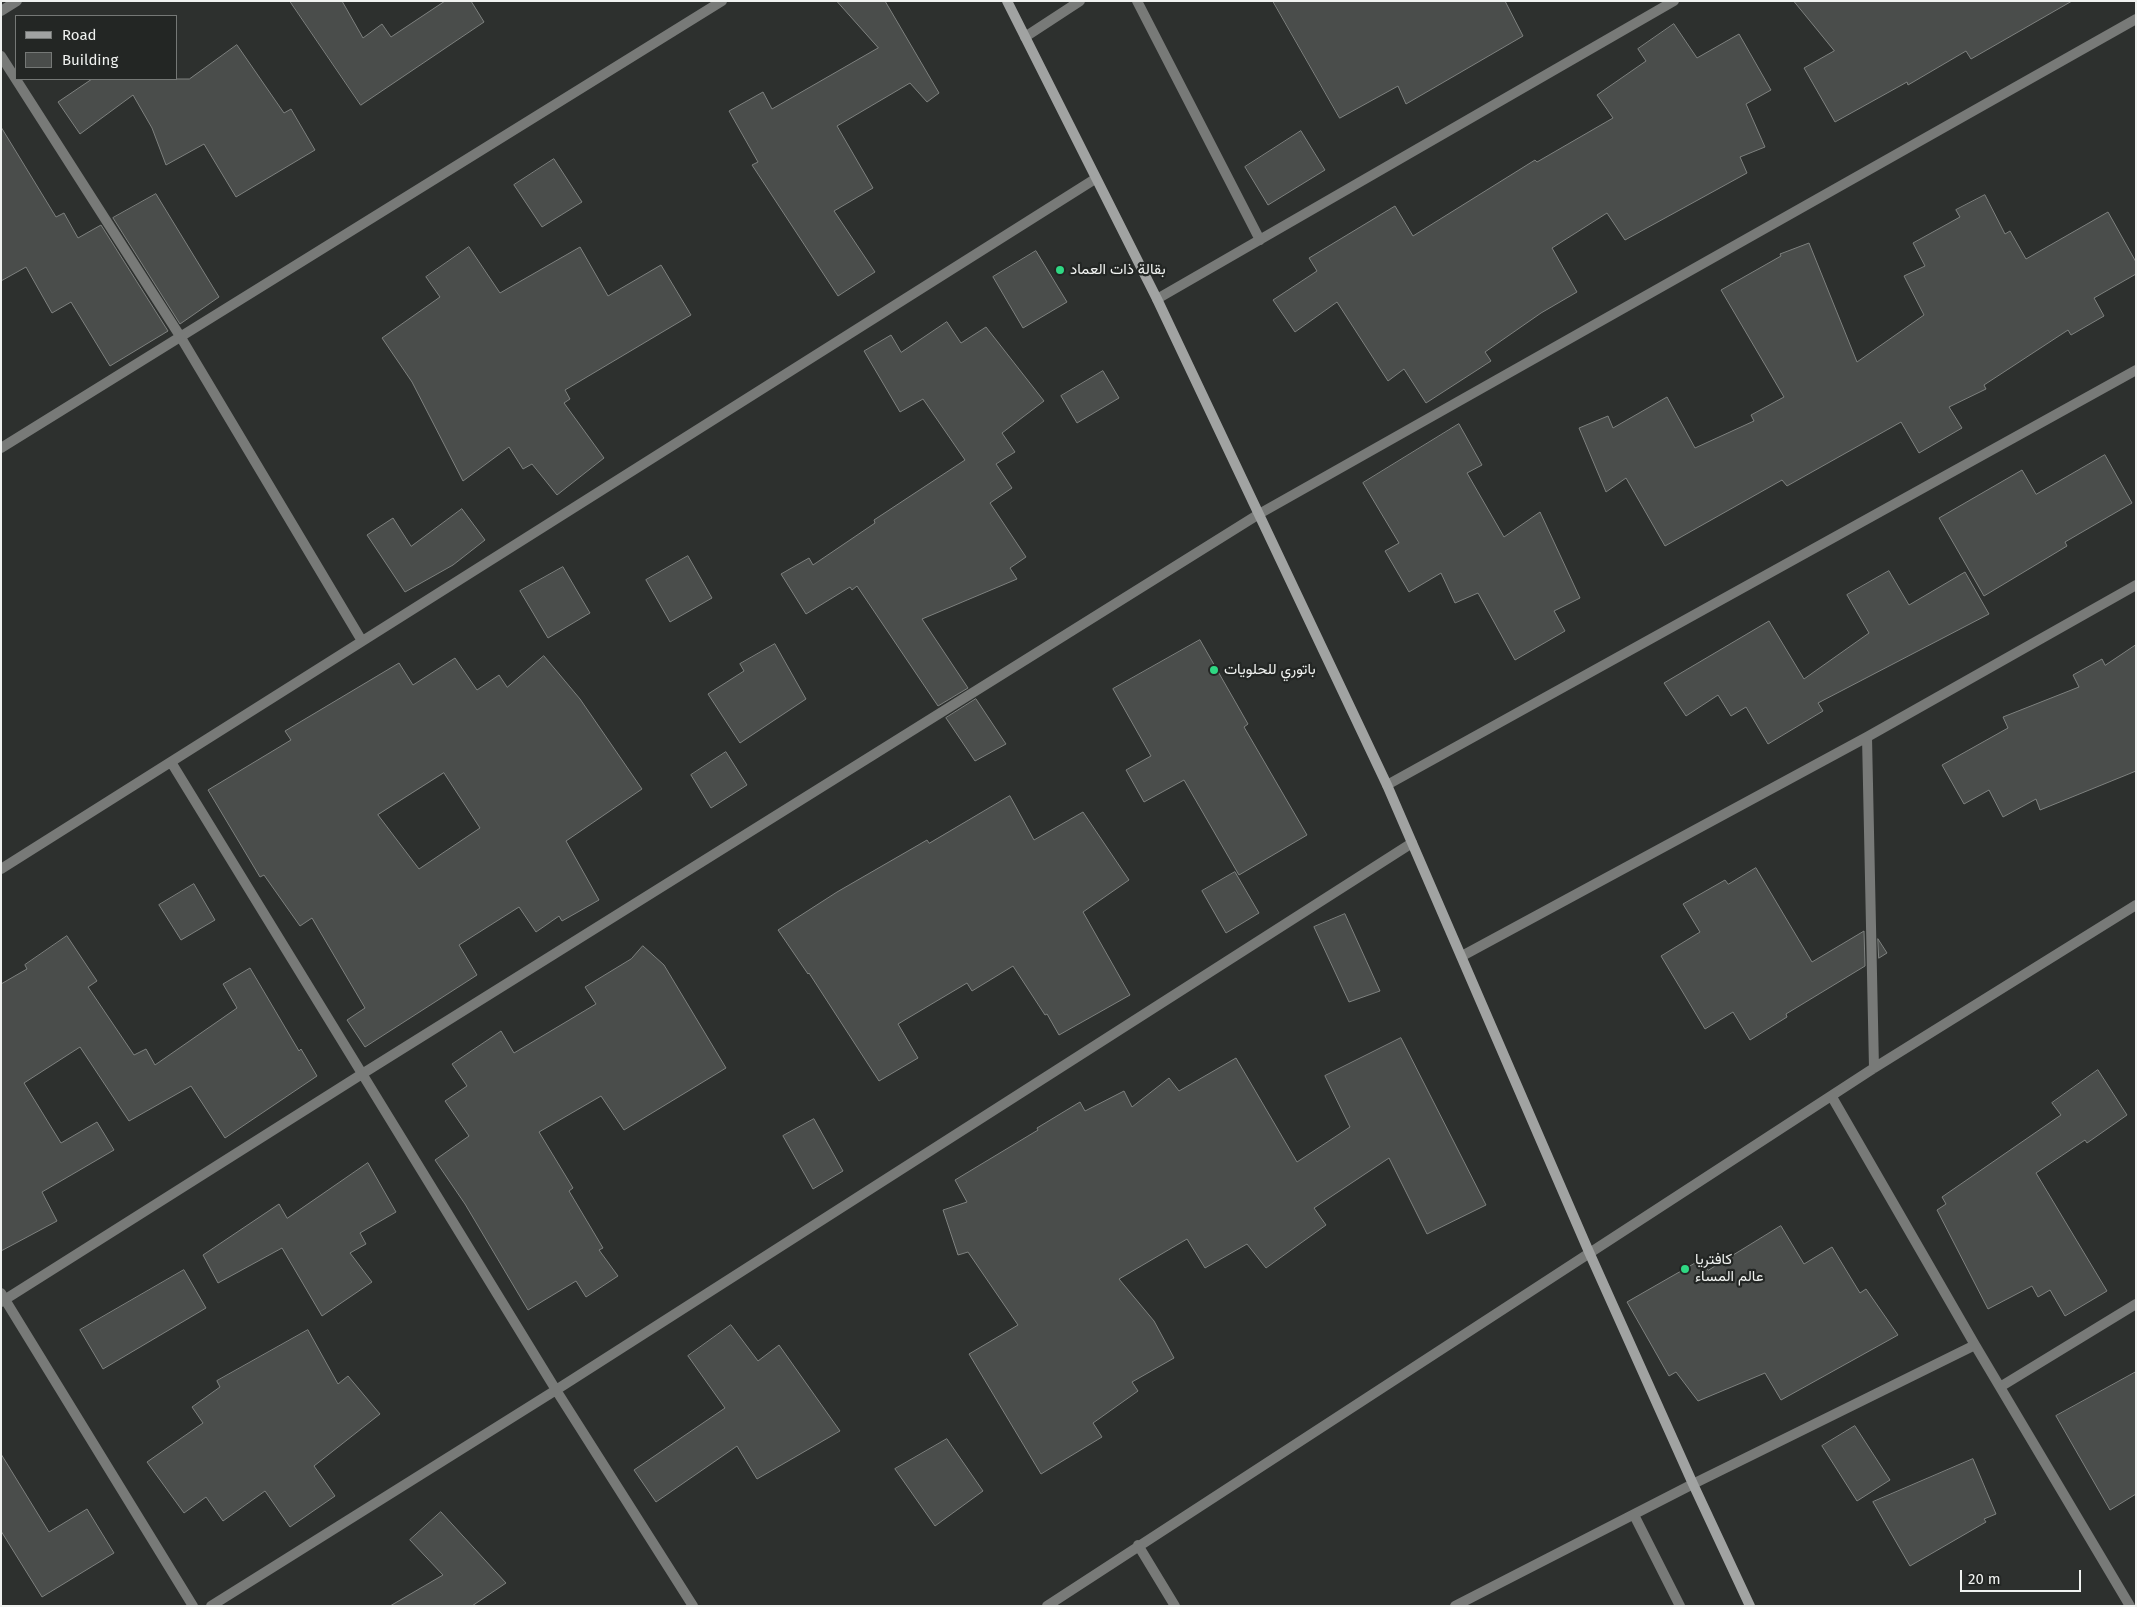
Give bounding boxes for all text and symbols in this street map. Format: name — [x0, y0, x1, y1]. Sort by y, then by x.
legend — [15, 15, 178, 80]
text: Road — [62, 26, 97, 44]
text: Building — [62, 51, 118, 69]
place label: بقالة ذات العماد — [1070, 261, 1166, 279]
marker: بقالة ذات العماد — [1054, 264, 1066, 276]
place label: باتوري للحلويات — [1224, 661, 1316, 679]
marker: باتوري للحلويات — [1208, 664, 1220, 676]
place label: كافتريا عالم المساء — [1695, 1251, 1764, 1286]
marker: كافتريا عالم المساء — [1679, 1263, 1691, 1275]
scale bar — [1962, 1560, 2083, 1592]
text: 20 m — [1968, 1570, 2001, 1588]

